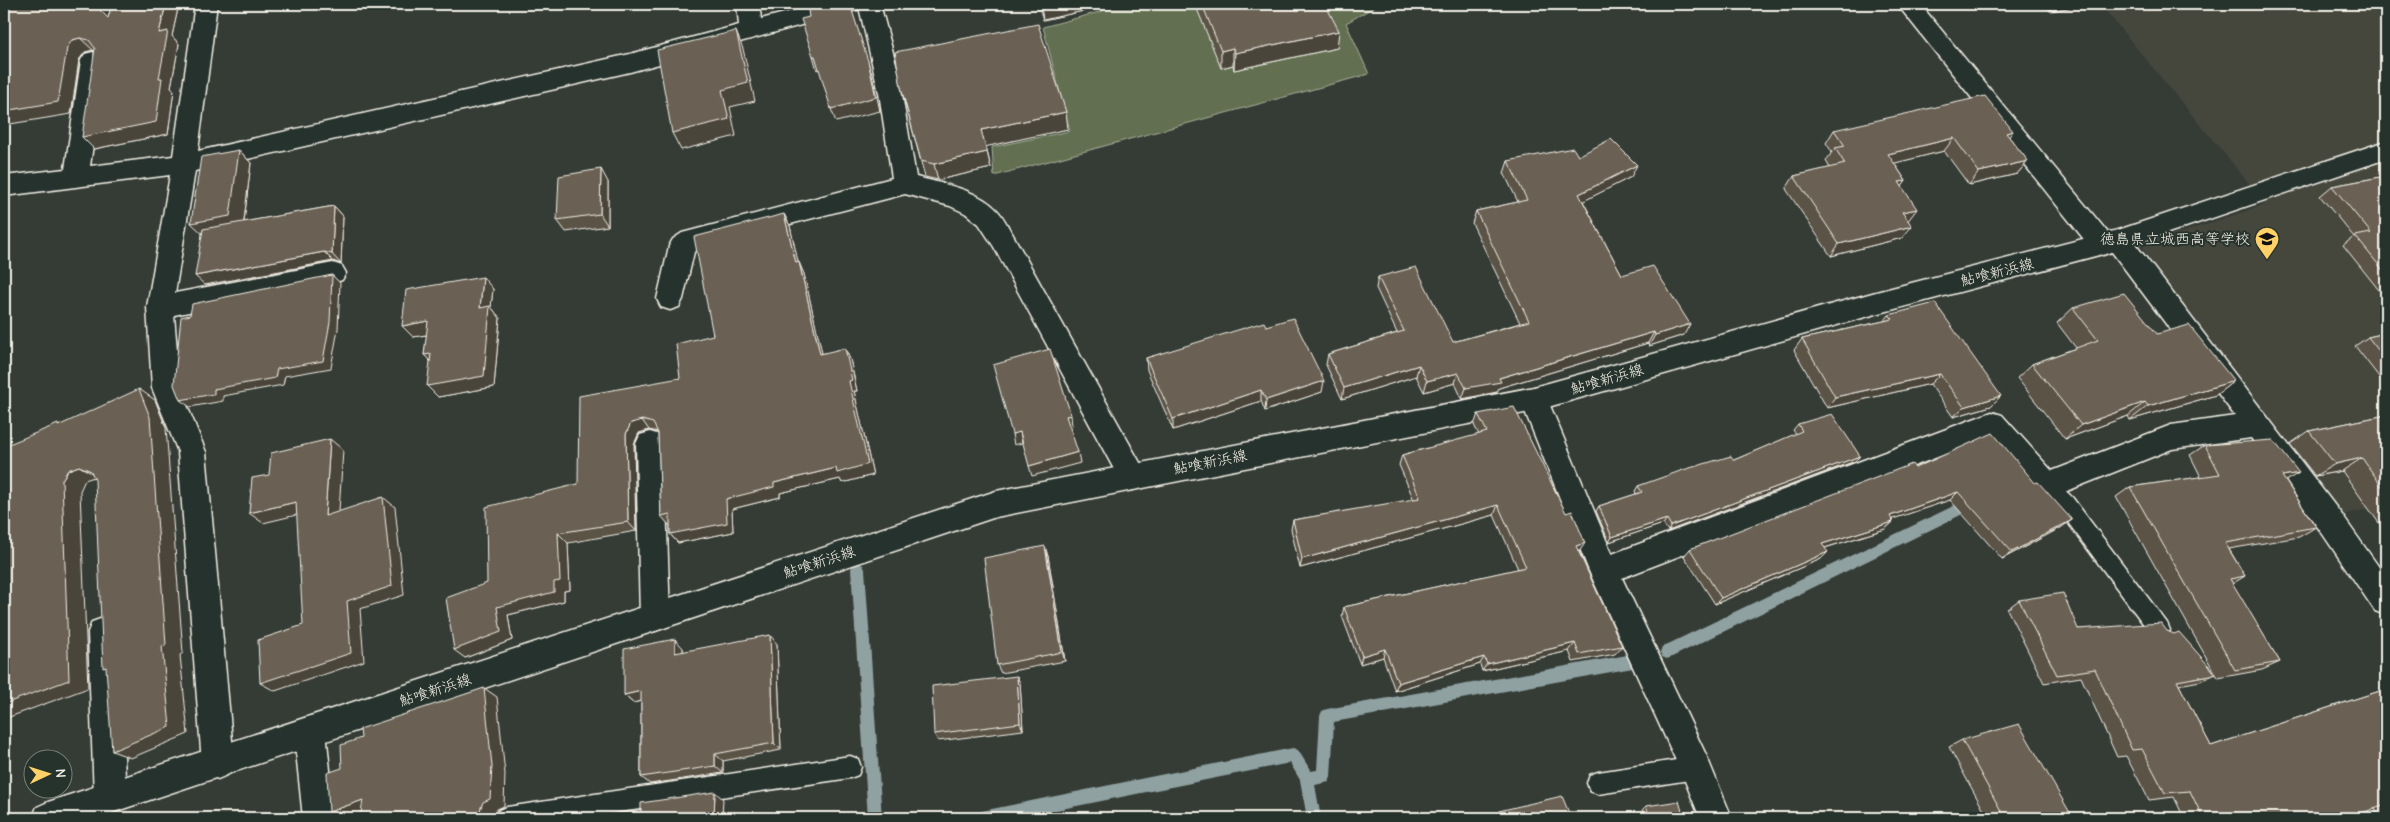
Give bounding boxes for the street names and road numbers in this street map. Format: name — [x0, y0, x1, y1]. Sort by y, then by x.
street label: 鮎喰新浜線 — [1958, 254, 2036, 290]
street label: 鮎喰新浜線 — [1568, 360, 1646, 398]
street label: 鮎喰新浜線 — [1171, 446, 1249, 478]
street label: 鮎喰新浜線 — [781, 542, 857, 582]
street label: 鮎喰新浜線 — [397, 670, 473, 710]

